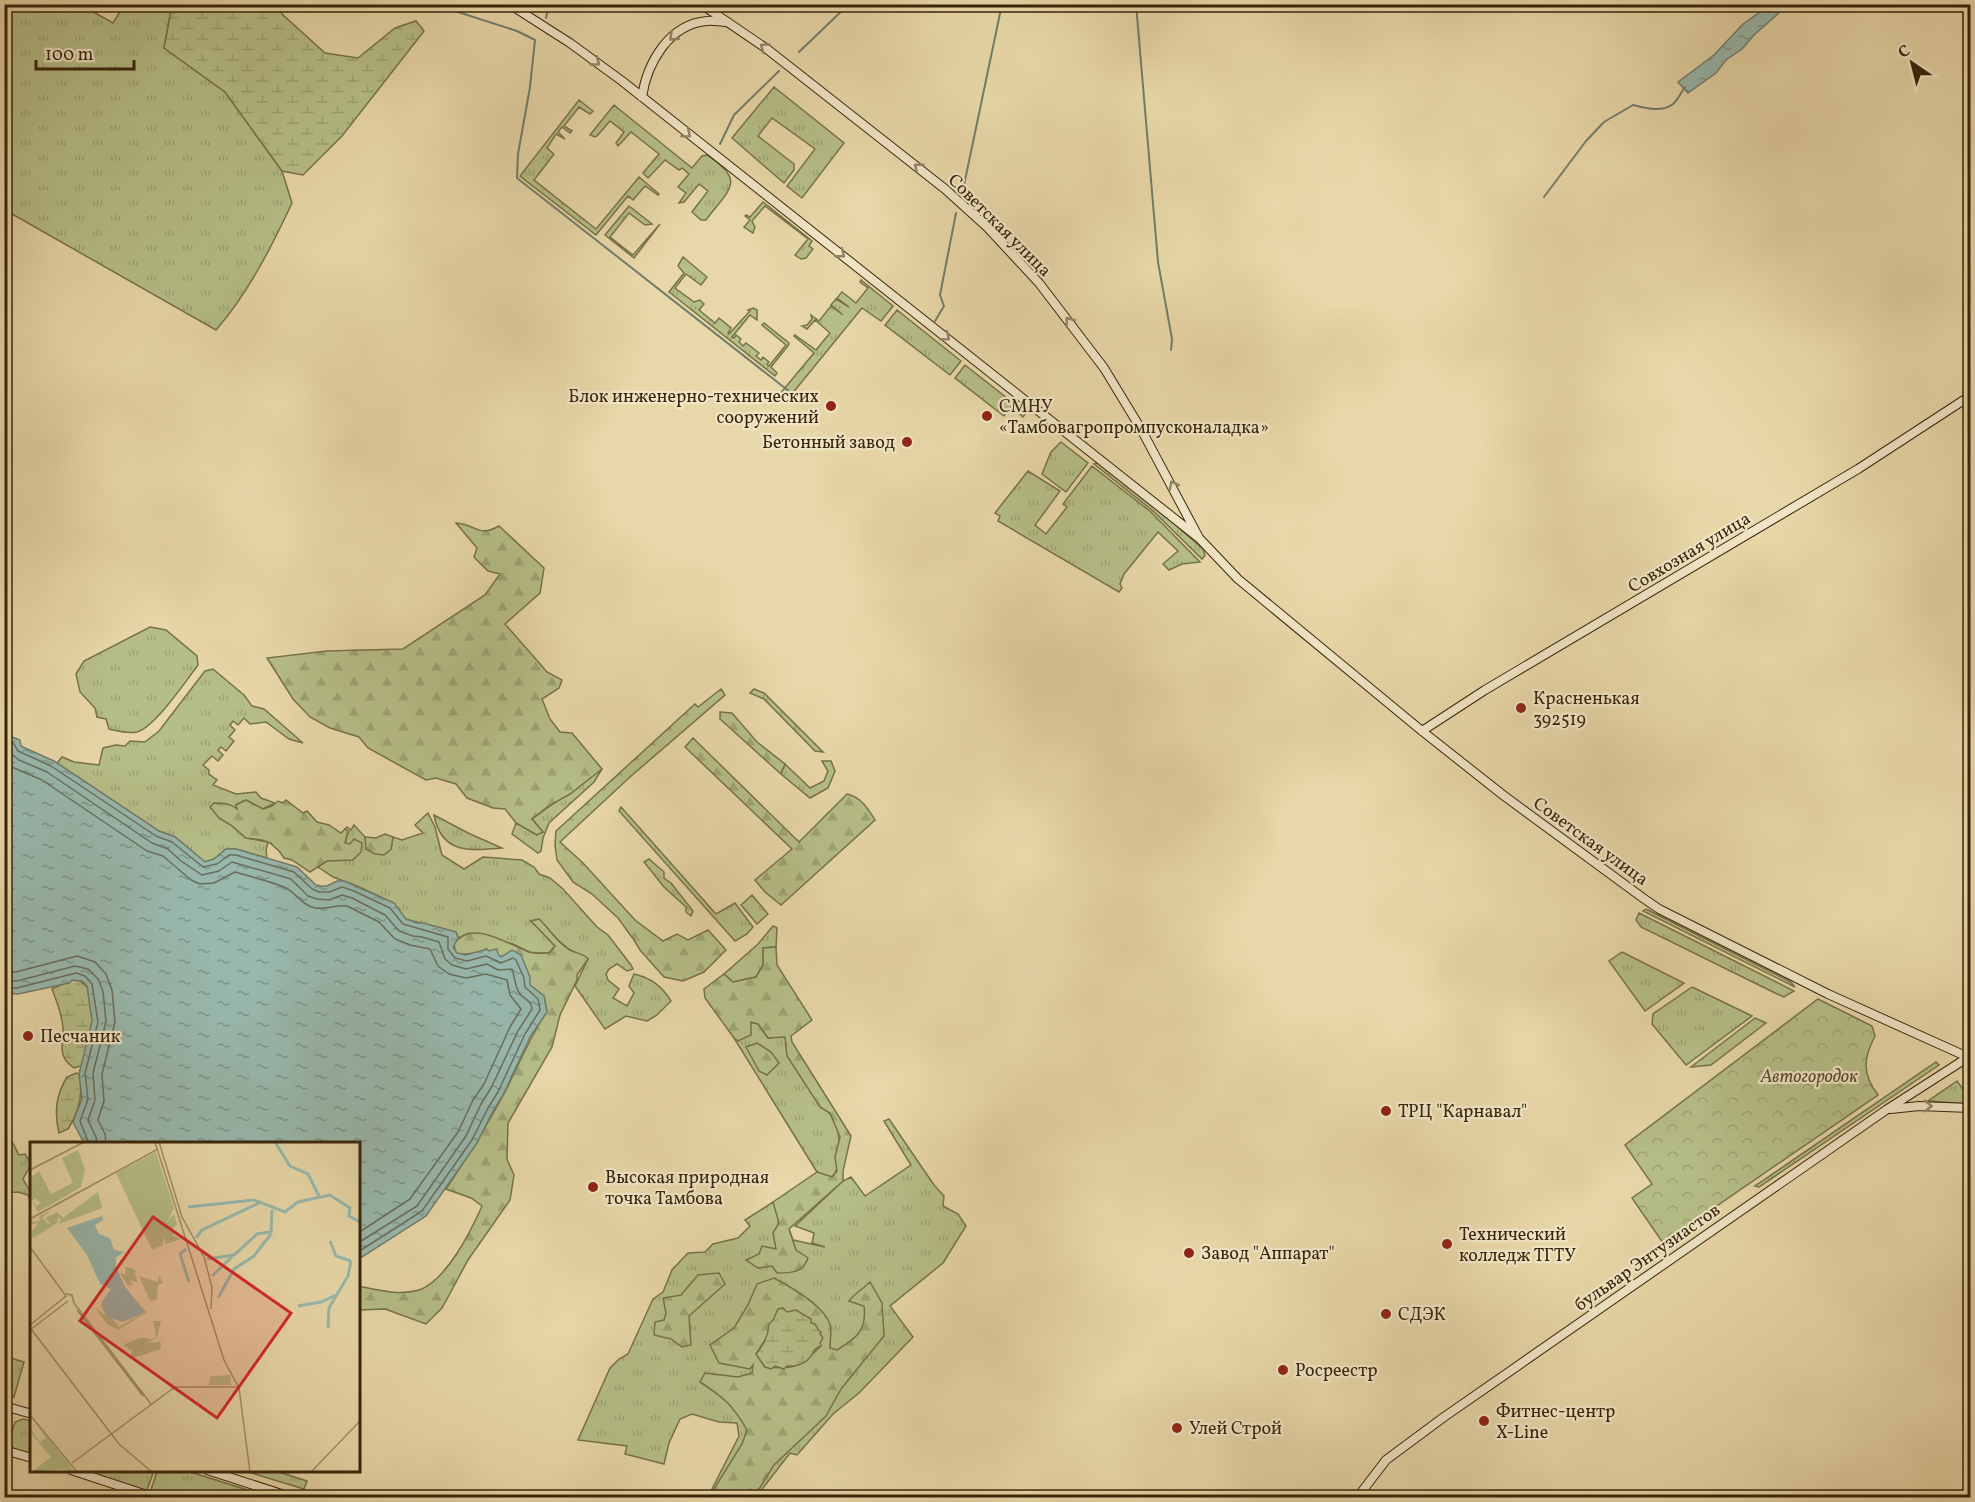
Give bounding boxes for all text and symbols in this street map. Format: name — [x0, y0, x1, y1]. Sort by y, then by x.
one-way arrow — [670, 29, 681, 40]
scale bar — [36, 33, 134, 71]
north arrow — [1882, 33, 1942, 93]
text: С — [1894, 40, 1915, 64]
text: 100 m — [45, 43, 94, 68]
one-way arrow — [760, 43, 771, 54]
one-way arrow — [589, 55, 600, 66]
one-way arrow — [680, 126, 691, 137]
one-way arrow — [914, 163, 925, 174]
street label: Советская улица — [942, 169, 1056, 283]
one-way arrow — [834, 247, 845, 258]
one-way arrow — [1065, 316, 1076, 327]
one-way arrow — [939, 330, 950, 341]
place label: Блок инженерно-технических сооружений — [568, 385, 819, 431]
place label: СМНУ «Тамбовагропромпусконаладка» — [999, 395, 1269, 441]
marker: Блок инженерно-технических сооружений — [824, 399, 838, 413]
marker: СМНУ «Тамбовагропромпусконаладка» — [980, 409, 994, 423]
place label: Бетонный завод — [762, 431, 895, 456]
marker: Бетонный завод — [900, 435, 914, 449]
one-way arrow — [1169, 481, 1180, 492]
street label: Совхозная улица — [1624, 507, 1756, 600]
place label: Красненькая 392519 — [1533, 687, 1640, 733]
marker: Красненькая 392519 — [1514, 701, 1528, 715]
street label: Советская улица — [1527, 792, 1653, 893]
place label: Песчаник — [40, 1025, 121, 1050]
marker: Песчаник — [21, 1029, 35, 1043]
park label: Автогородок — [1759, 1065, 1858, 1090]
place label: ТРЦ "Карнавал" — [1398, 1100, 1527, 1125]
one-way arrow — [1924, 1100, 1933, 1112]
marker: ТРЦ "Карнавал" — [1379, 1104, 1393, 1118]
inset map — [30, 1142, 360, 1472]
place label: Высокая природная точка Тамбова — [605, 1166, 769, 1212]
marker: Высокая природная точка Тамбова — [586, 1180, 600, 1194]
street label: бульвар Энтузиастов — [1570, 1198, 1726, 1318]
place label: Технический колледж ТГТУ — [1459, 1223, 1576, 1269]
marker: Технический колледж ТГТУ — [1440, 1237, 1454, 1251]
place label: Завод "Аппарат" — [1201, 1242, 1335, 1267]
marker: Завод "Аппарат" — [1182, 1246, 1196, 1260]
place label: СДЭК — [1398, 1303, 1446, 1328]
marker: СДЭК — [1379, 1307, 1393, 1321]
place label: Росреестр — [1295, 1359, 1378, 1384]
marker: Росреестр — [1276, 1363, 1290, 1377]
place label: Фитнес-центр X-Line — [1496, 1400, 1615, 1446]
marker: Фитнес-центр X-Line — [1477, 1414, 1491, 1428]
place label: Улей Строй — [1189, 1417, 1282, 1442]
marker: Улей Строй — [1170, 1421, 1184, 1435]

